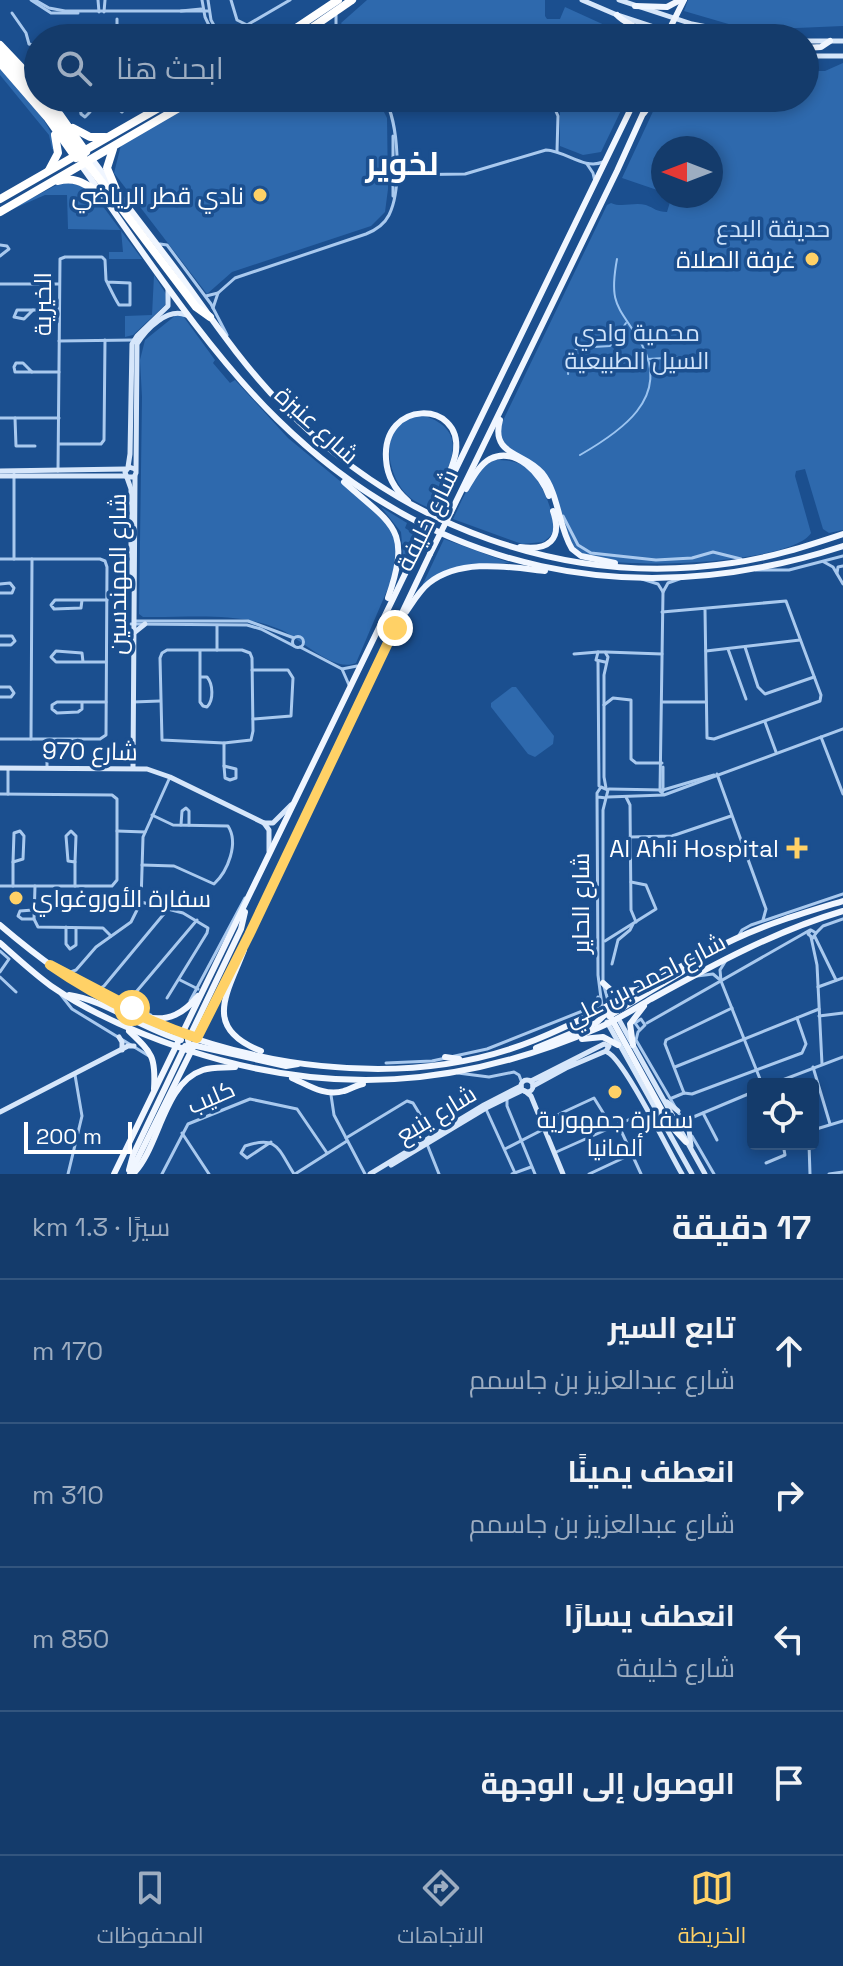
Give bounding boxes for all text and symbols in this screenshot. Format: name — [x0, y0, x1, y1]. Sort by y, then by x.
search box — [24, 24, 819, 112]
icon: search — [52, 46, 96, 90]
text: ابحث هنا — [116, 49, 224, 88]
north arrow — [651, 136, 723, 208]
district label: لخوير — [364, 144, 439, 184]
place label: نادي قطر الرياضي — [72, 180, 244, 214]
marker: نادي قطر الرياضي — [251, 186, 269, 204]
park label: حديقة البدع — [716, 213, 830, 245]
place label: غرفة الصلاة — [676, 244, 796, 275]
marker: غرفة الصلاة — [803, 250, 821, 268]
street label: الخيرية — [27, 272, 58, 336]
park label: محمية وادي السيل الطبيعية — [564, 317, 710, 376]
street label: شارع عنيزة — [268, 379, 365, 471]
street label: شارع خليفة — [389, 464, 466, 576]
street label: شارع المهندسين — [102, 493, 134, 655]
route end — [377, 610, 413, 646]
street label: شارع 970 — [42, 735, 138, 768]
place label: Al Ahli Hospital — [609, 833, 779, 864]
marker: Al Ahli Hospital — [786, 837, 808, 859]
street label: شارع الحاير — [565, 853, 597, 955]
place label: سفارة الأوروغواي — [32, 883, 211, 917]
marker: سفارة الأوروغواي — [7, 889, 25, 907]
street label: شارع احمد بن علي — [559, 926, 732, 1037]
route start — [114, 990, 150, 1026]
street label: كليب — [182, 1073, 240, 1121]
street label: شارع ينبع — [390, 1078, 482, 1151]
map controls — [747, 1078, 819, 1150]
button: locate — [747, 1078, 819, 1150]
marker: سفارة جمهورية ألمانيا — [606, 1083, 624, 1101]
place label: سفارة جمهورية ألمانيا — [537, 1104, 693, 1163]
scale bar — [24, 1118, 132, 1154]
text: 200 m — [36, 1122, 102, 1150]
text: 17 دقيقة — [672, 1206, 811, 1249]
text: سيرًا · 1.3 km — [32, 1210, 170, 1244]
text: تابع السير — [608, 1308, 735, 1347]
icon: ahead — [767, 1329, 811, 1373]
text: 170 m — [32, 1334, 103, 1368]
text: شارع عبدالعزيز بن جاسمم — [469, 1363, 735, 1397]
text: انعطف يمينًا — [567, 1452, 735, 1491]
icon: right — [767, 1473, 811, 1517]
text: 310 m — [32, 1478, 104, 1512]
text: شارع عبدالعزيز بن جاسمم — [469, 1507, 735, 1541]
text: انعطف يسارًا — [564, 1596, 735, 1635]
icon: left — [767, 1617, 811, 1661]
text: 850 m — [32, 1622, 110, 1656]
text: شارع خليفة — [616, 1651, 735, 1685]
icon: arrive — [767, 1761, 811, 1805]
text: الوصول إلى الوجهة — [481, 1764, 735, 1803]
tab: المحفوظات — [97, 1866, 204, 1956]
tab: الاتجاهات — [397, 1866, 484, 1956]
tab: الخريطة — [678, 1866, 746, 1956]

